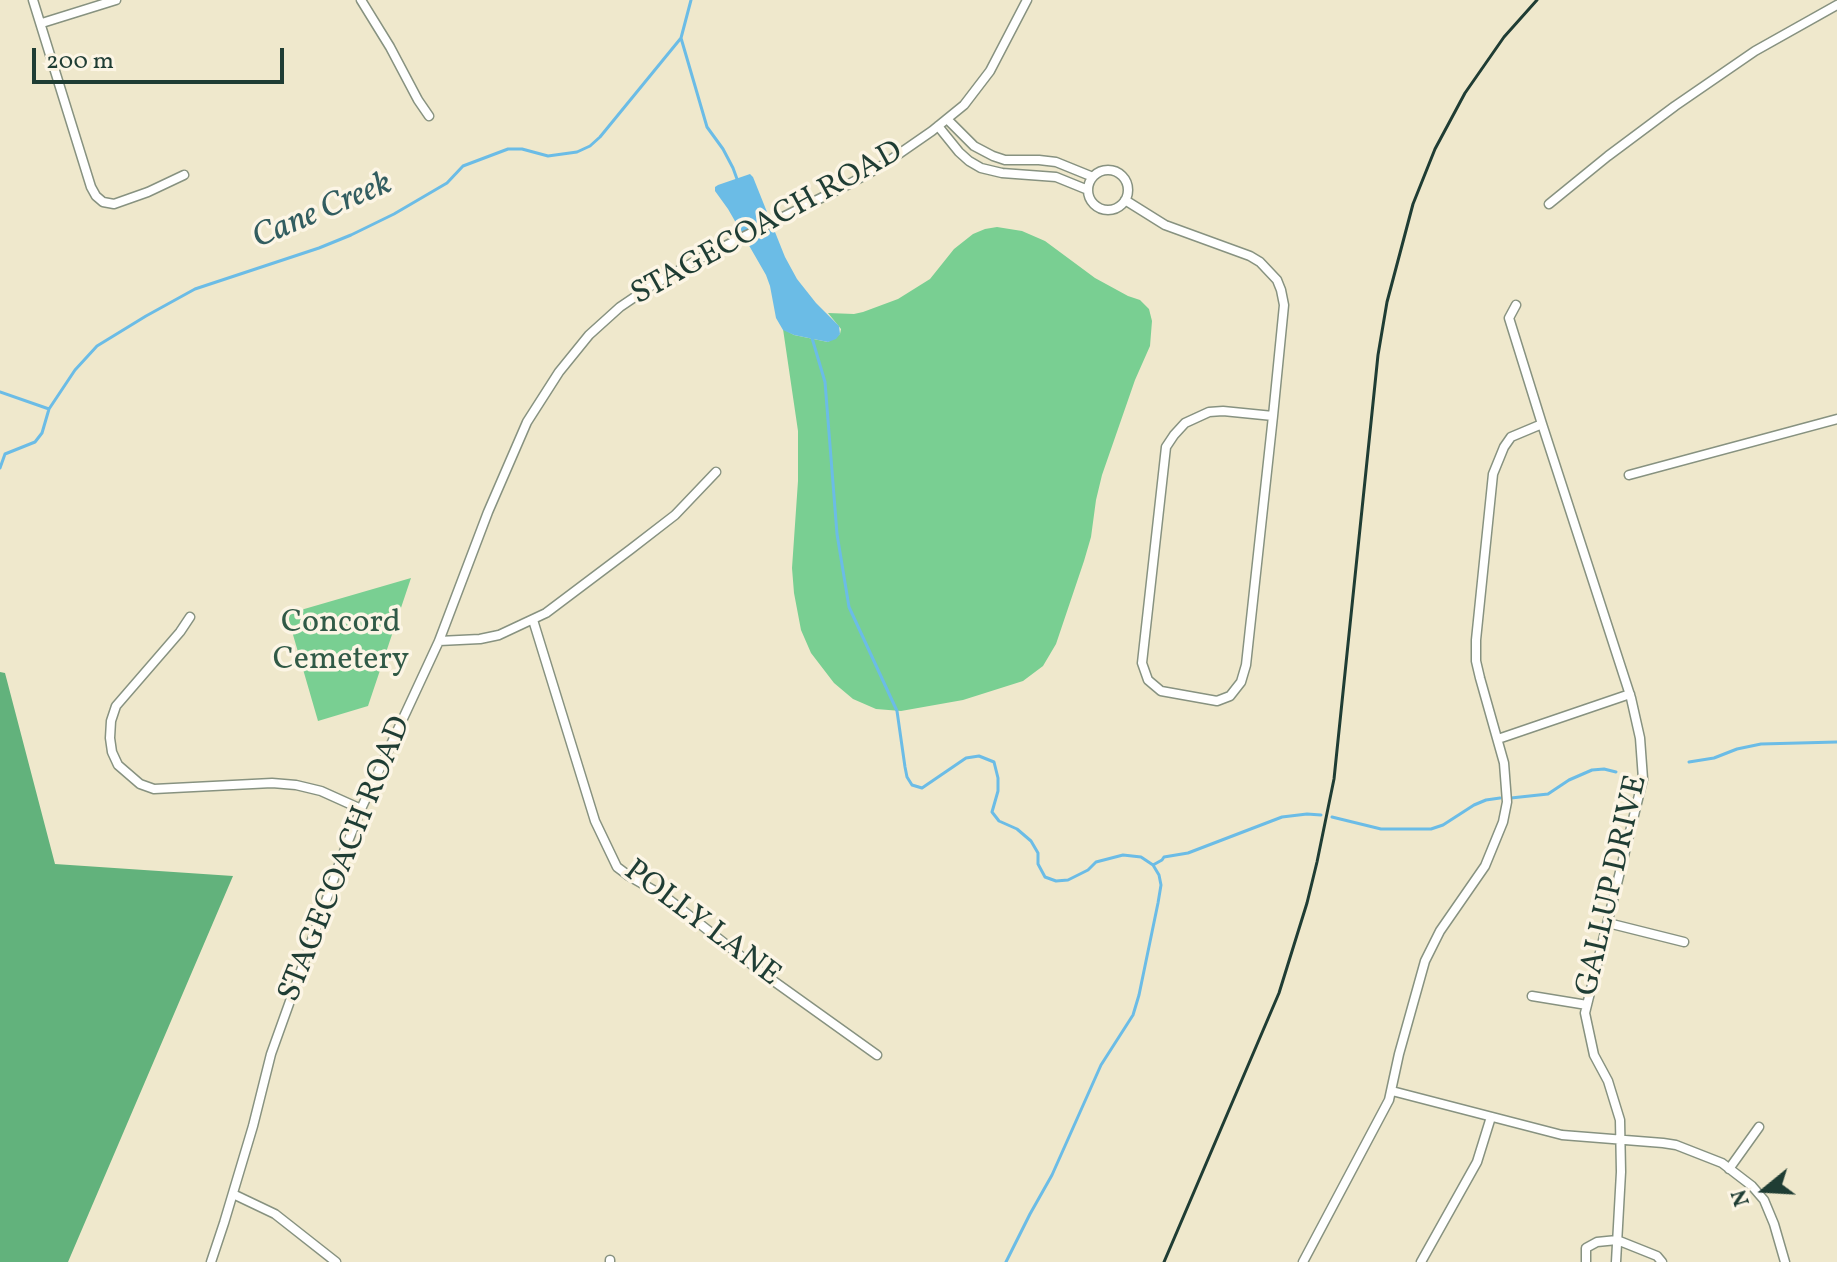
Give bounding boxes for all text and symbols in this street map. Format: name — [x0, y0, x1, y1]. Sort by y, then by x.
scale bar — [36, 32, 288, 82]
text: 200 m — [46, 45, 114, 79]
street label: STAGECOACH ROAD — [626, 134, 910, 316]
water label: Cane Creek — [247, 165, 399, 261]
park label: Concord Cemetery — [273, 606, 409, 681]
street label: STAGECOACH ROAD — [272, 712, 422, 1008]
street label: GALLUP DRIVE — [1570, 772, 1658, 1000]
street label: POLLY LANE — [615, 854, 787, 996]
north arrow — [1725, 1150, 1805, 1230]
text: N — [1724, 1185, 1759, 1210]

